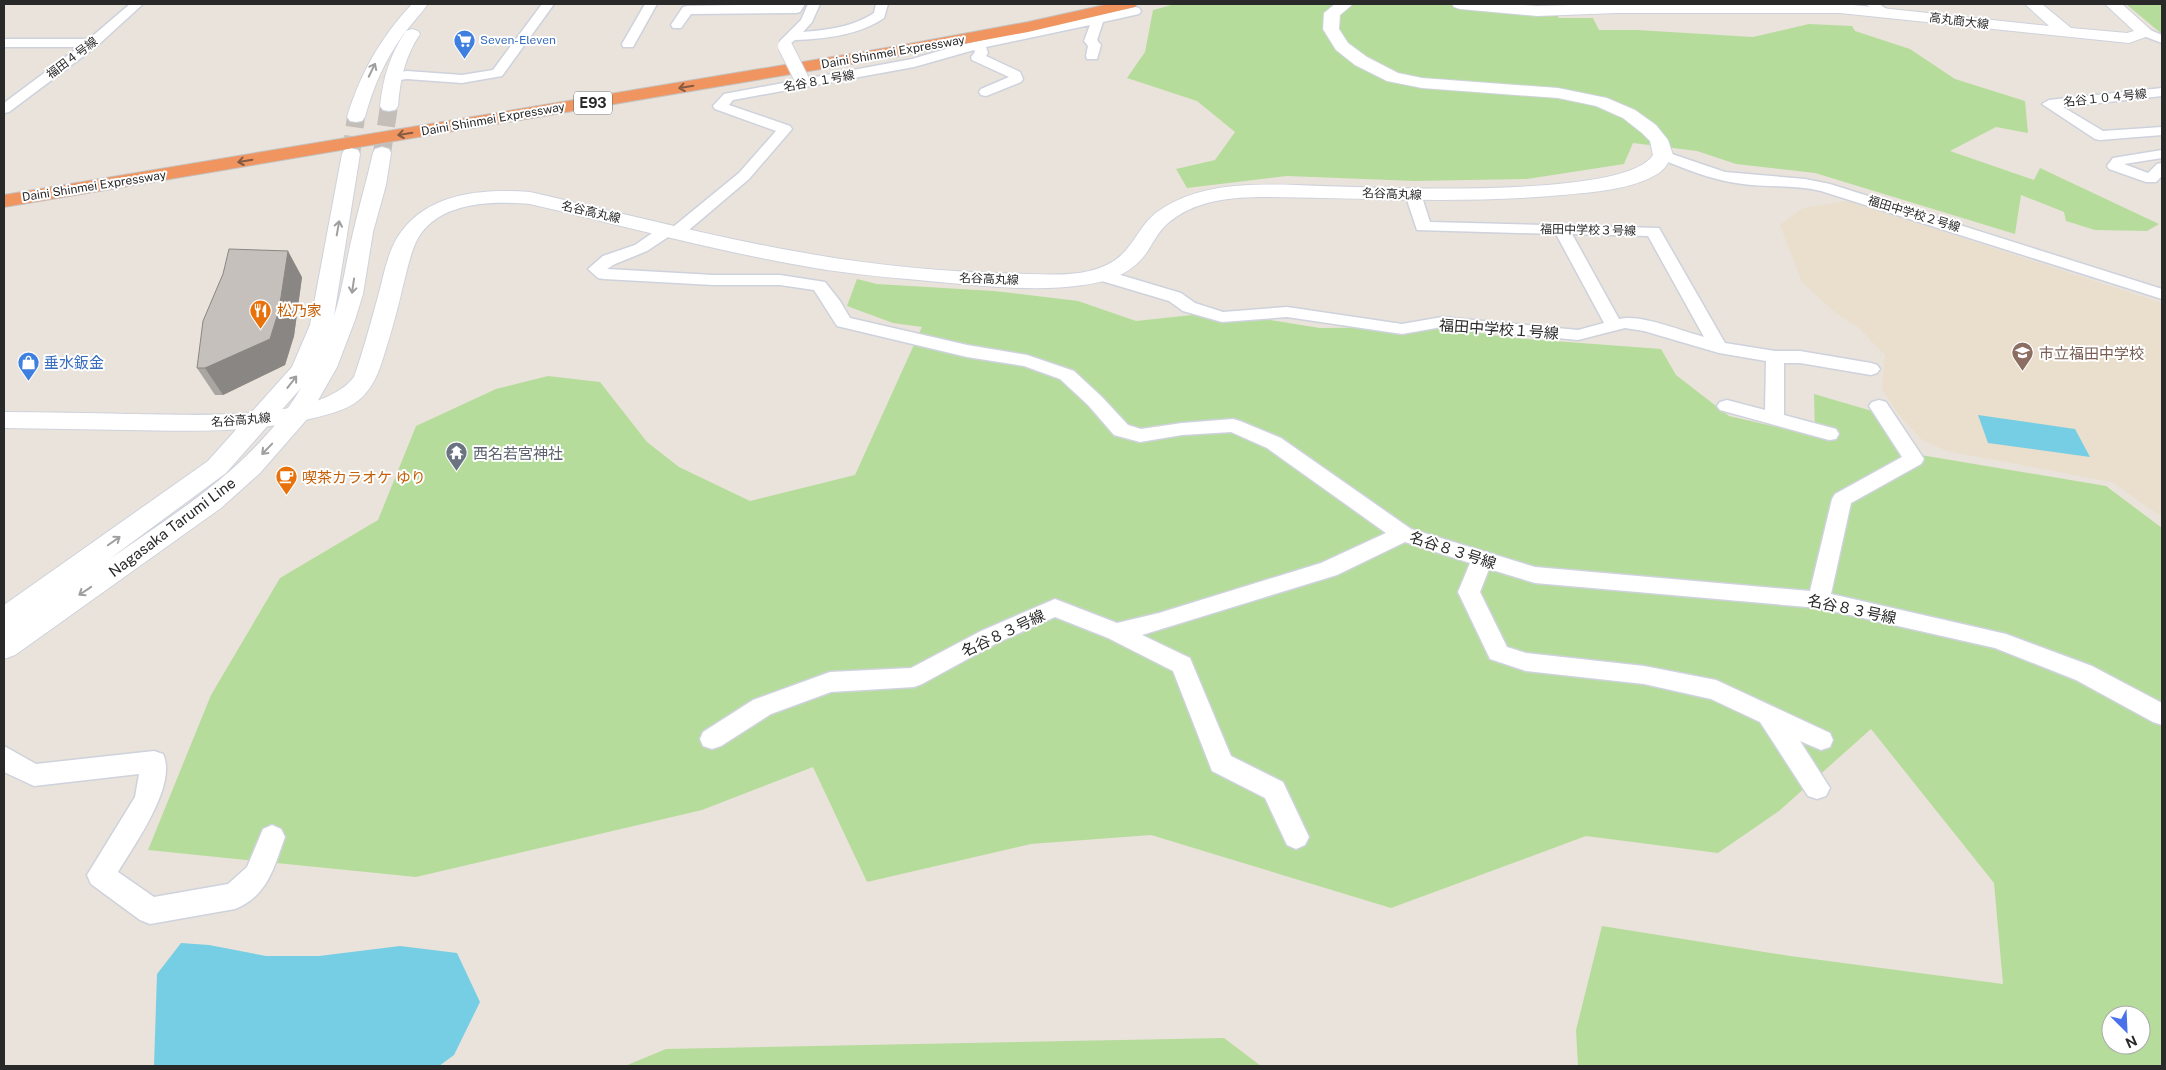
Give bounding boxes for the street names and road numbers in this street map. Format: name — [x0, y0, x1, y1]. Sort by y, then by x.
street label: 高丸商大線 — [1928, 10, 1990, 32]
street label: Daini Shinmei Expressway — [820, 32, 966, 72]
street label: 福田４号線 — [44, 34, 100, 82]
street label: 名谷８１号線 — [782, 68, 856, 94]
street label: 名谷１０４号線 — [2062, 87, 2148, 109]
road number: E93 — [574, 92, 612, 115]
street label: Daini Shinmei Expressway — [420, 99, 566, 139]
street label: Daini Shinmei Expressway — [21, 168, 168, 204]
street label: 名谷高丸線 — [1362, 186, 1422, 202]
street label: 福田中学校２号線 — [1866, 193, 1962, 235]
street label: 名谷高丸線 — [560, 198, 622, 226]
street label: 福田中学校３号線 — [1540, 222, 1636, 238]
street label: 名谷高丸線 — [959, 271, 1019, 287]
street label: 福田中学校１号線 — [1439, 316, 1559, 342]
street label: 名谷高丸線 — [210, 410, 272, 430]
street label: Nagasaka Tarumi Line — [105, 474, 239, 580]
street label: 名谷８３号線 — [1408, 528, 1498, 572]
street label: 名谷８３号線 — [1806, 591, 1898, 627]
street label: 名谷８３号線 — [959, 606, 1047, 660]

